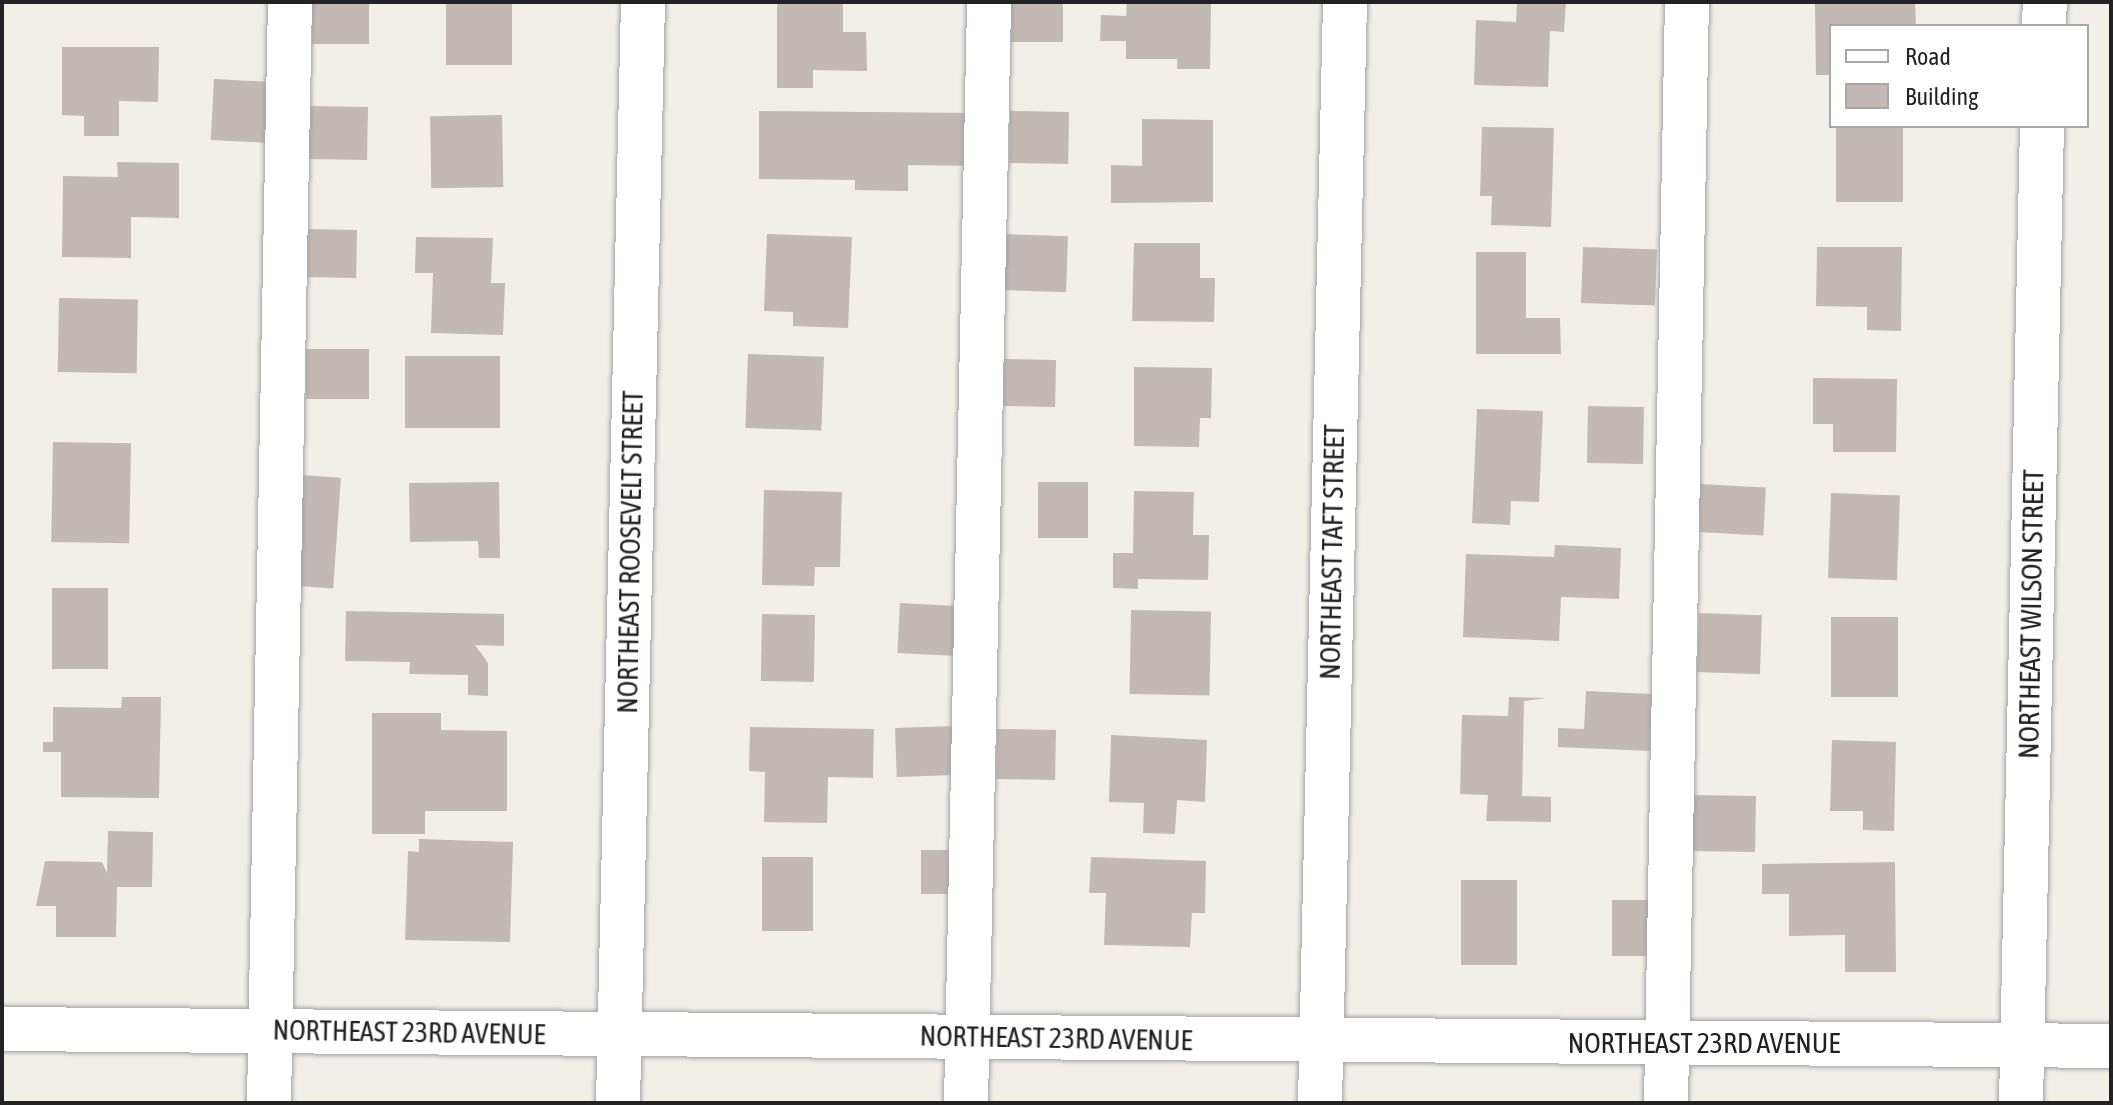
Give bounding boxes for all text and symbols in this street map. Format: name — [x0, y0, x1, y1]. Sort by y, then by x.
legend — [1829, 24, 2089, 128]
text: Road — [1905, 43, 1951, 70]
text: Building — [1905, 83, 1978, 110]
street label: NORTHEAST ROOSEVELT STREET — [610, 390, 650, 714]
street label: NORTHEAST TAFT STREET — [1313, 424, 1351, 680]
street label: NORTHEAST WILSON STREET — [2012, 469, 2050, 759]
street label: NORTHEAST 23RD AVENUE — [272, 1013, 546, 1051]
street label: NORTHEAST 23RD AVENUE — [919, 1019, 1193, 1057]
street label: NORTHEAST 23RD AVENUE — [1568, 1026, 1840, 1060]

